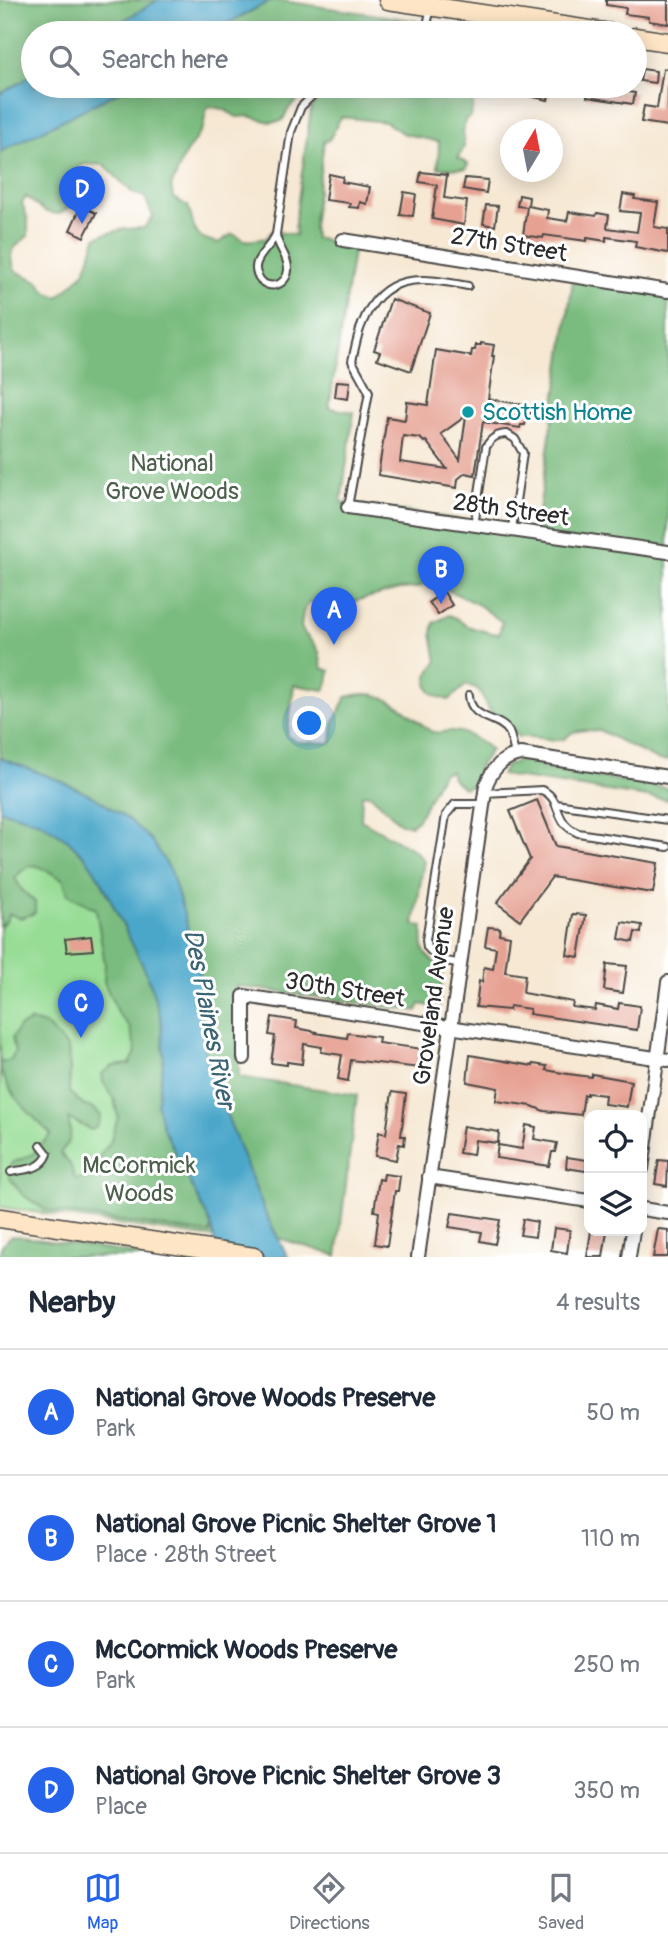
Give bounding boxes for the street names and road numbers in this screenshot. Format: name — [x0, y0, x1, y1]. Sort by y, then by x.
street label: 27th Street — [449, 222, 570, 269]
street label: 28th Street — [451, 488, 571, 533]
street label: Groveland Avenue — [407, 905, 461, 1087]
street label: 30th Street — [283, 966, 407, 1014]

